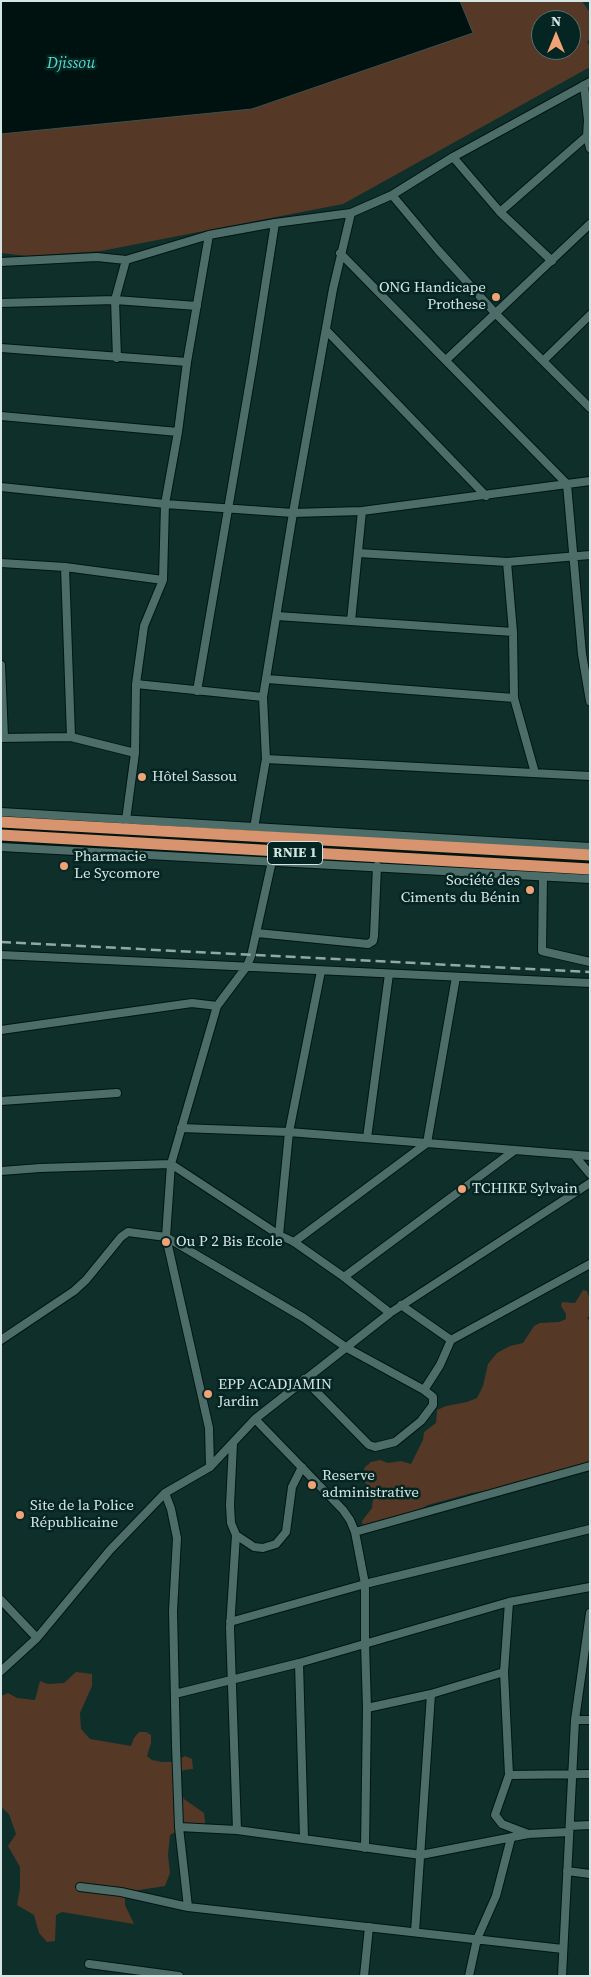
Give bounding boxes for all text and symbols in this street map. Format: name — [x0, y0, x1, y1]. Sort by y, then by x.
north arrow — [531, 10, 581, 60]
text: N — [551, 11, 561, 31]
water label: Djissou — [47, 54, 95, 74]
place label: ONG Handicape Prothese — [379, 279, 486, 314]
marker: ONG Handicape Prothese — [490, 291, 502, 303]
place label: Hôtel Sassou — [152, 768, 237, 786]
marker: Hôtel Sassou — [136, 771, 148, 783]
road number: RNIE 1 — [268, 841, 322, 864]
place label: Pharmacie Le Sycomore — [74, 848, 160, 883]
marker: Pharmacie Le Sycomore — [58, 860, 70, 872]
place label: Société des Ciments du Bénin — [401, 872, 520, 907]
marker: Société des Ciments du Bénin — [524, 884, 536, 896]
place label: TCHIKE Sylvain — [472, 1180, 578, 1198]
marker: TCHIKE Sylvain — [456, 1183, 468, 1195]
place label: Ou P 2 Bis Ecole — [176, 1233, 283, 1251]
marker: Ou P 2 Bis Ecole — [160, 1236, 172, 1248]
place label: EPP ACADJAMIN Jardin — [218, 1376, 332, 1411]
marker: EPP ACADJAMIN Jardin — [202, 1388, 214, 1400]
place label: Reserve administrative — [322, 1467, 419, 1502]
marker: Reserve administrative — [306, 1479, 318, 1491]
place label: Site de la Police Républicaine — [30, 1497, 134, 1532]
marker: Site de la Police Républicaine — [14, 1509, 26, 1521]

